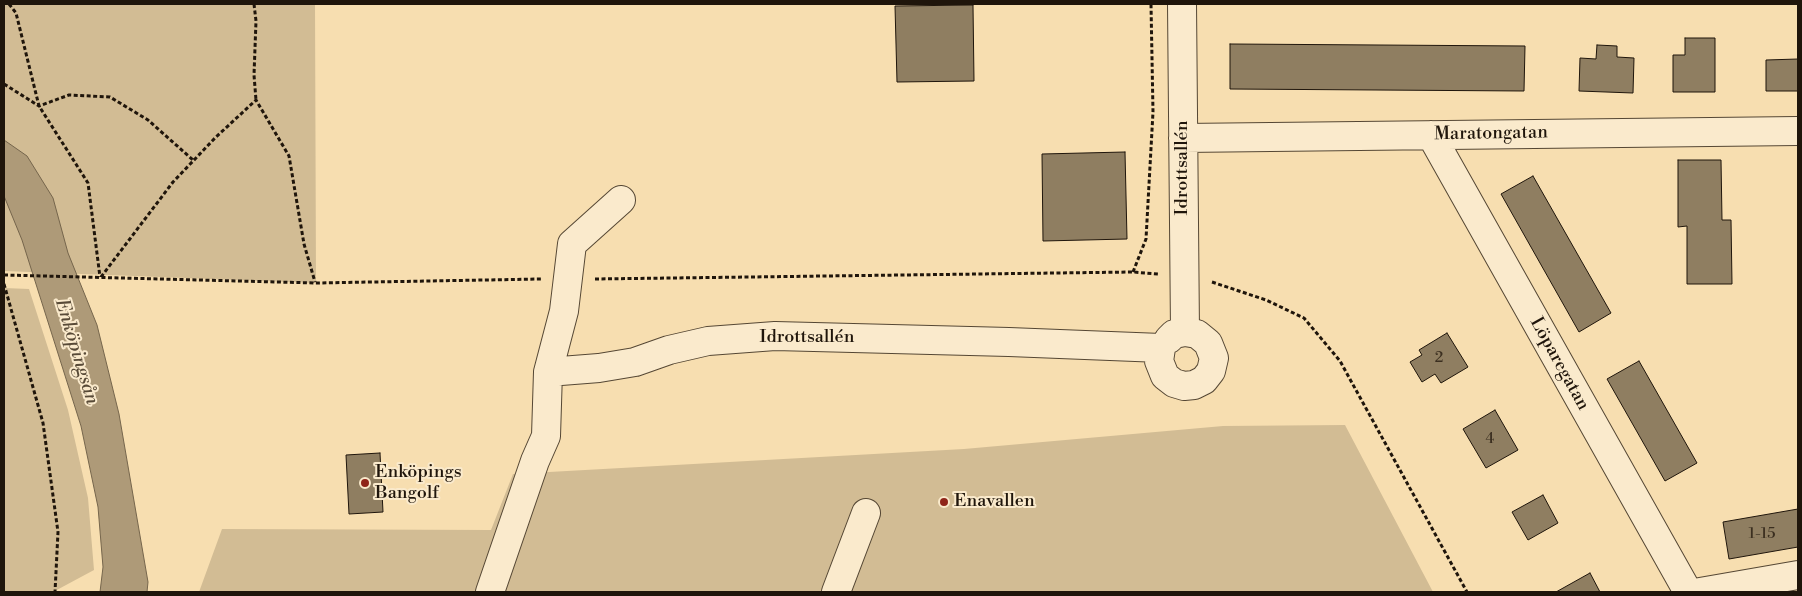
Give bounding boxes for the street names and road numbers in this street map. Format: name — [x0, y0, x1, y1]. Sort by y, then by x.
street label: Idrottsallén — [1172, 121, 1194, 215]
street label: Maratongatan — [1434, 122, 1548, 146]
street label: Löparegatan — [1525, 314, 1593, 414]
street label: Idrottsallén — [760, 327, 854, 349]

